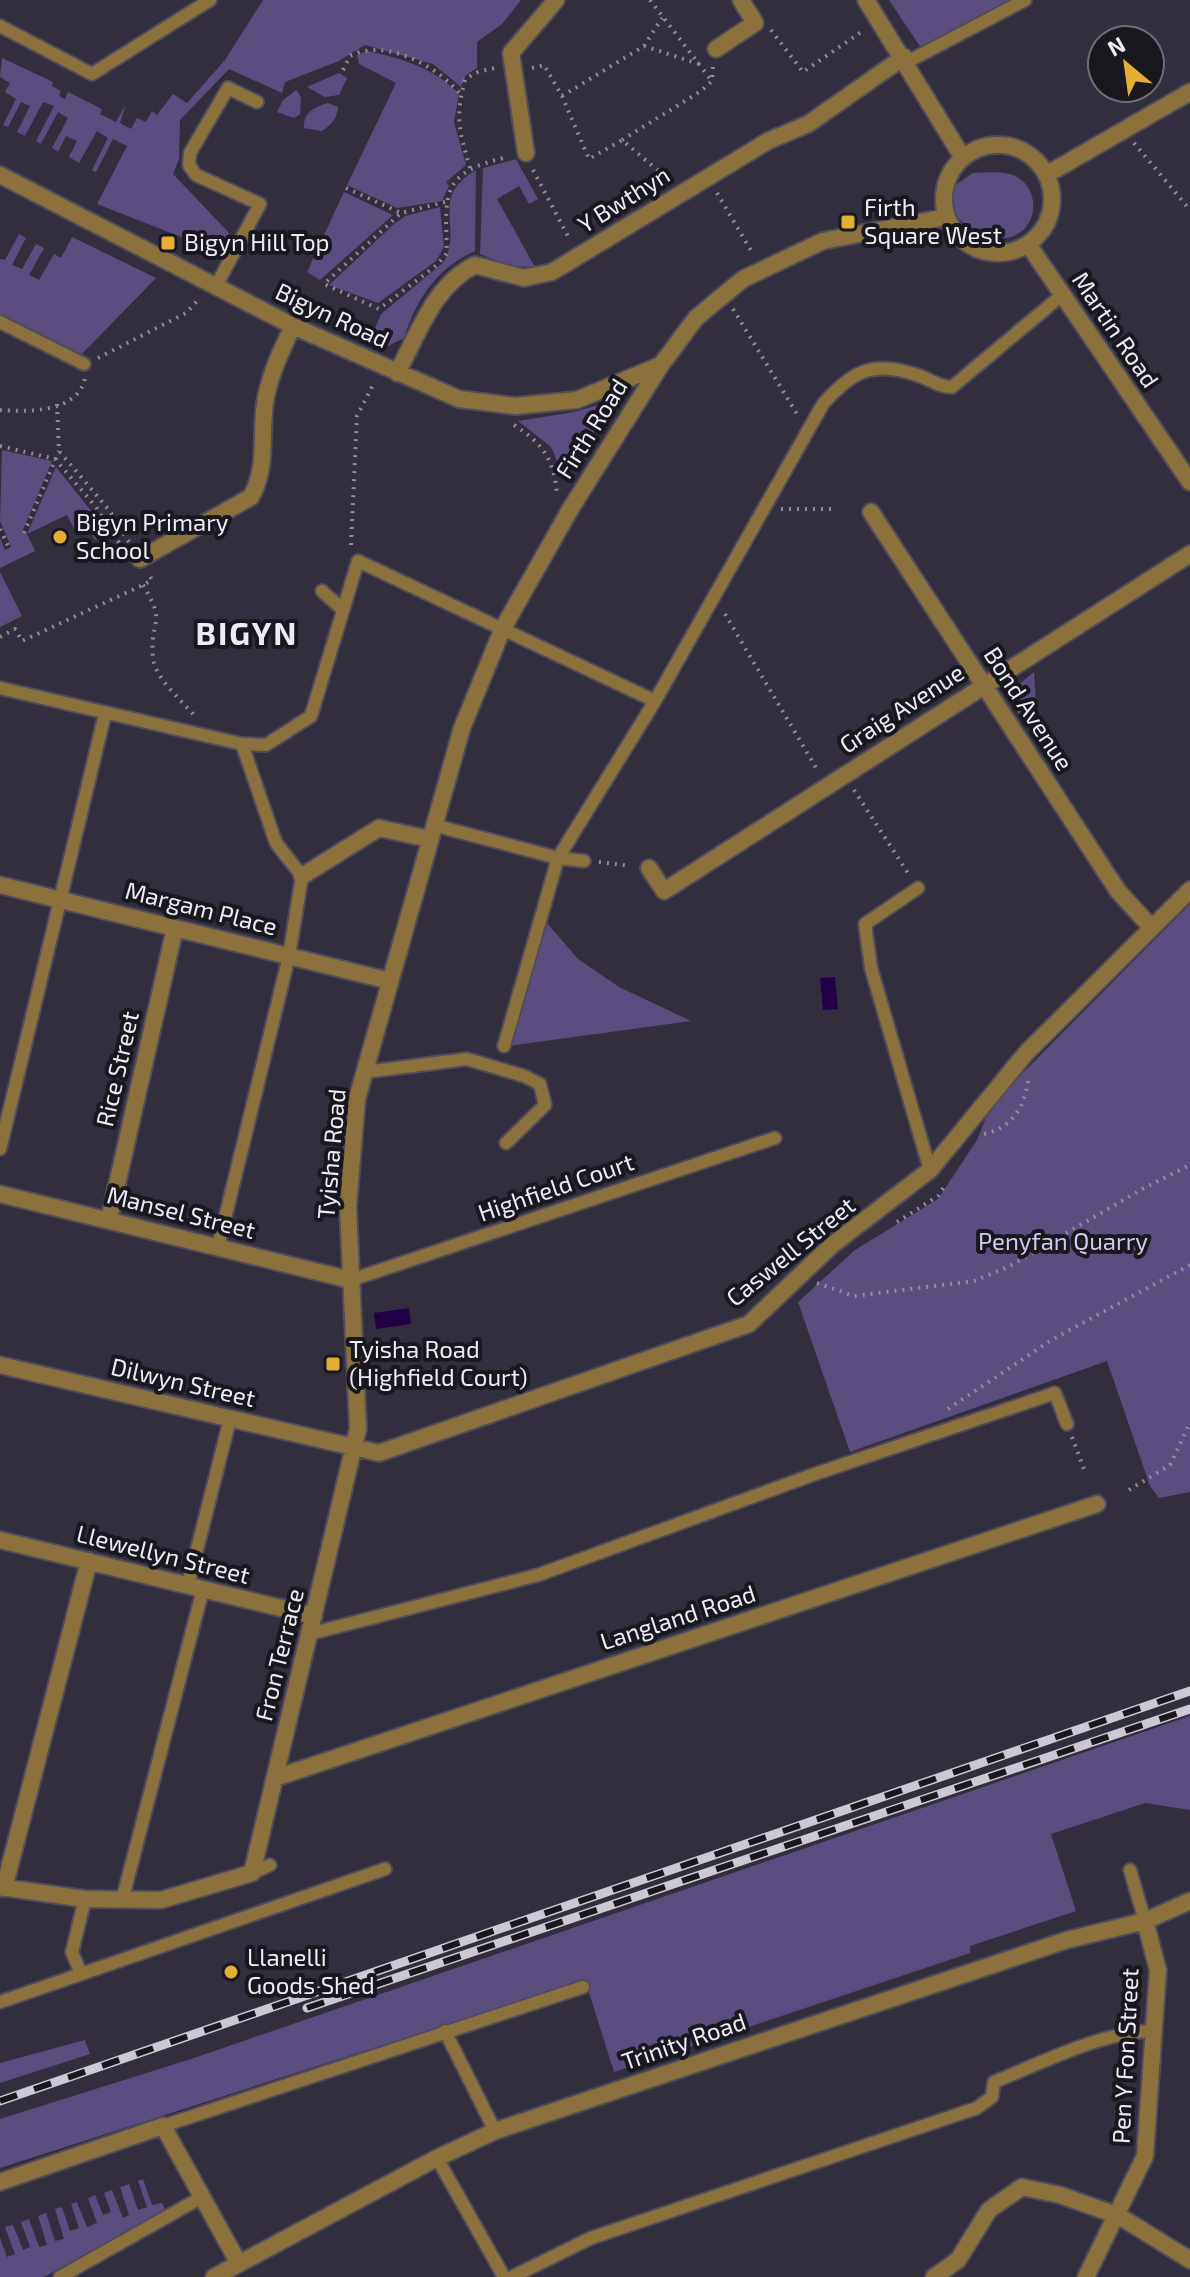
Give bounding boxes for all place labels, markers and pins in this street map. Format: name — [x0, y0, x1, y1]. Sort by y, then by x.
place label: Firth Square West — [864, 192, 1002, 249]
marker: Firth Square West — [839, 213, 857, 231]
place label: Bigyn Hill Top — [184, 227, 329, 256]
marker: Bigyn Hill Top — [159, 234, 177, 252]
place label: Bigyn Primary School — [76, 507, 229, 564]
marker: Bigyn Primary School — [51, 528, 69, 546]
place label: Tyisha Road (Highfield Court) — [349, 1334, 528, 1391]
marker: Tyisha Road (Highfield Court) — [324, 1355, 342, 1373]
place label: Llanelli Goods Shed — [247, 1942, 375, 1999]
marker: Llanelli Goods Shed — [222, 1963, 240, 1981]

